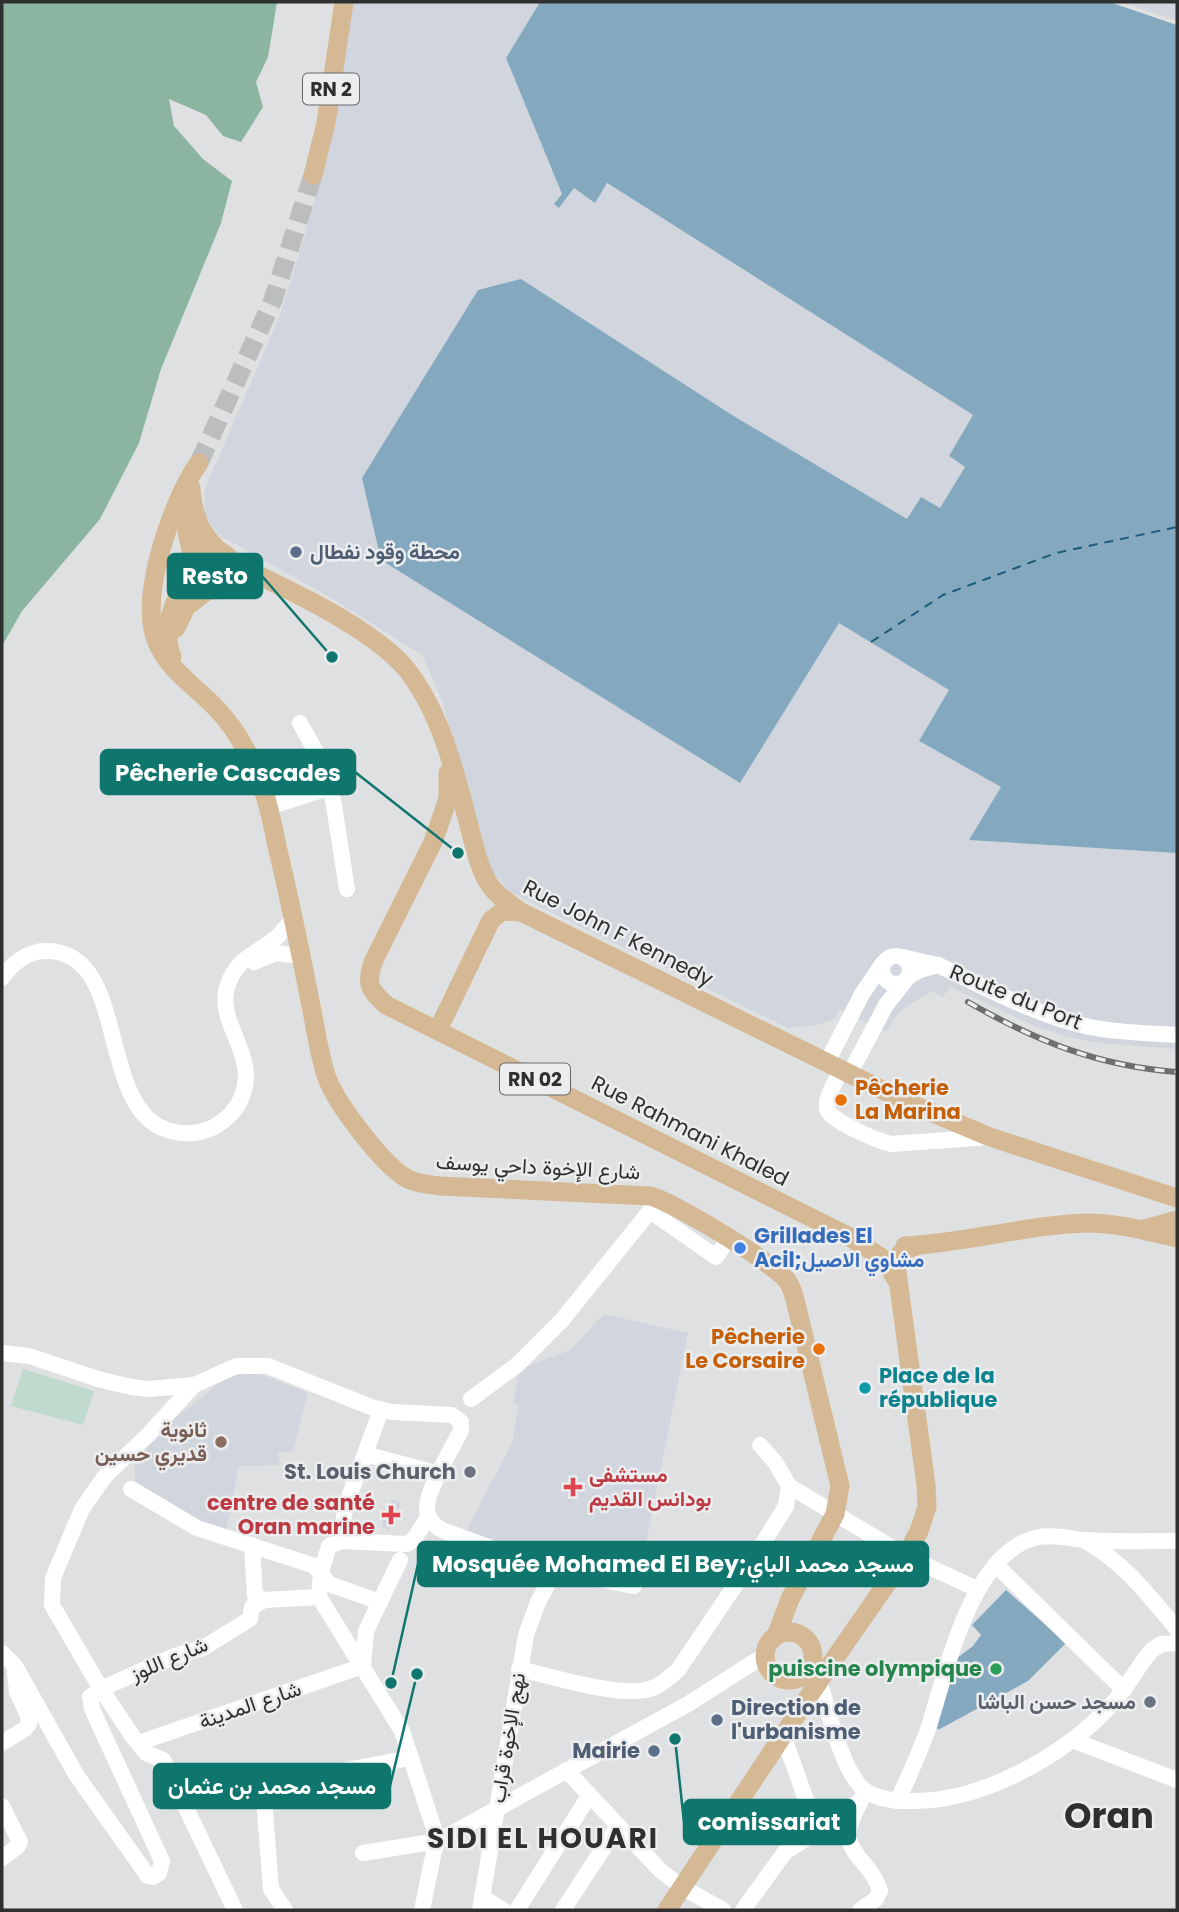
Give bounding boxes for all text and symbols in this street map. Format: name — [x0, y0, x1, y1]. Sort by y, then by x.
road number: RN 2 — [303, 74, 359, 104]
place label: محطة وقود نفطال — [310, 537, 460, 566]
marker: محطة وقود نفطال — [288, 544, 304, 560]
callout: Resto — [168, 554, 262, 598]
text: Resto — [182, 560, 248, 592]
callout: Pêcherie Cascades — [101, 750, 355, 794]
text: Pêcherie Cascades — [115, 757, 341, 789]
street label: Rue John F Kennedy — [518, 872, 718, 993]
street label: Route du Port — [946, 957, 1087, 1036]
road number: RN 02 — [500, 1064, 570, 1094]
street label: Rue Rahmani Khaled — [587, 1068, 794, 1193]
place label: Pêcherie La Marina — [855, 1073, 961, 1126]
marker: Pêcherie La Marina — [833, 1092, 849, 1108]
street label: شارع الإخوة داحي يوسف — [435, 1147, 641, 1189]
place label: Grillades El Acil;مشاوي الاصيل — [754, 1221, 924, 1277]
marker: Grillades El Acil;مشاوي الاصيل — [732, 1240, 748, 1256]
place label: Pêcherie Le Corsaire — [685, 1322, 805, 1375]
marker: Pêcherie Le Corsaire — [811, 1341, 827, 1357]
place label: Place de la république — [879, 1361, 997, 1414]
marker: Place de la république — [857, 1380, 873, 1396]
place label: ثانوية قديري حسين — [95, 1415, 207, 1471]
marker: ثانوية قديري حسين — [213, 1434, 229, 1450]
place label: St. Louis Church — [284, 1457, 456, 1486]
place label: مستشفى بودانس القديم — [589, 1460, 711, 1513]
marker: St. Louis Church — [462, 1464, 478, 1480]
marker: مستشفى بودانس القديم — [563, 1477, 583, 1497]
place label: centre de santé Oran marine — [207, 1488, 375, 1541]
marker: centre de santé Oran marine — [381, 1505, 401, 1525]
callout: Mosquée Mohamed El Bey;مسجد محمد الباي — [418, 1542, 928, 1586]
text: Mosquée Mohamed El Bey;مسجد محمد الباي — [432, 1548, 914, 1583]
street label: شارع اللوز — [124, 1629, 212, 1688]
place label: puiscine olympique — [768, 1654, 982, 1683]
marker: puiscine olympique — [988, 1661, 1004, 1677]
street label: نهج الإخوة قراب — [483, 1671, 532, 1805]
street label: شارع المدينة — [195, 1673, 305, 1736]
place label: مسجد حسن الباشا — [978, 1687, 1136, 1716]
place label: Direction de l'urbanisme — [731, 1693, 861, 1746]
marker: مسجد حسن الباشا — [1142, 1694, 1158, 1710]
marker: Direction de l'urbanisme — [709, 1712, 725, 1728]
place label: Mairie — [572, 1736, 640, 1765]
marker: Mairie — [646, 1743, 662, 1759]
callout: مسجد محمد بن عثمان — [154, 1764, 390, 1808]
text: مسجد محمد بن عثمان — [168, 1770, 376, 1802]
district label: Oran — [1064, 1791, 1154, 1840]
callout: comissariat — [684, 1800, 855, 1844]
text: comissariat — [698, 1806, 840, 1838]
district label: SIDI EL HOUARI — [427, 1819, 659, 1858]

